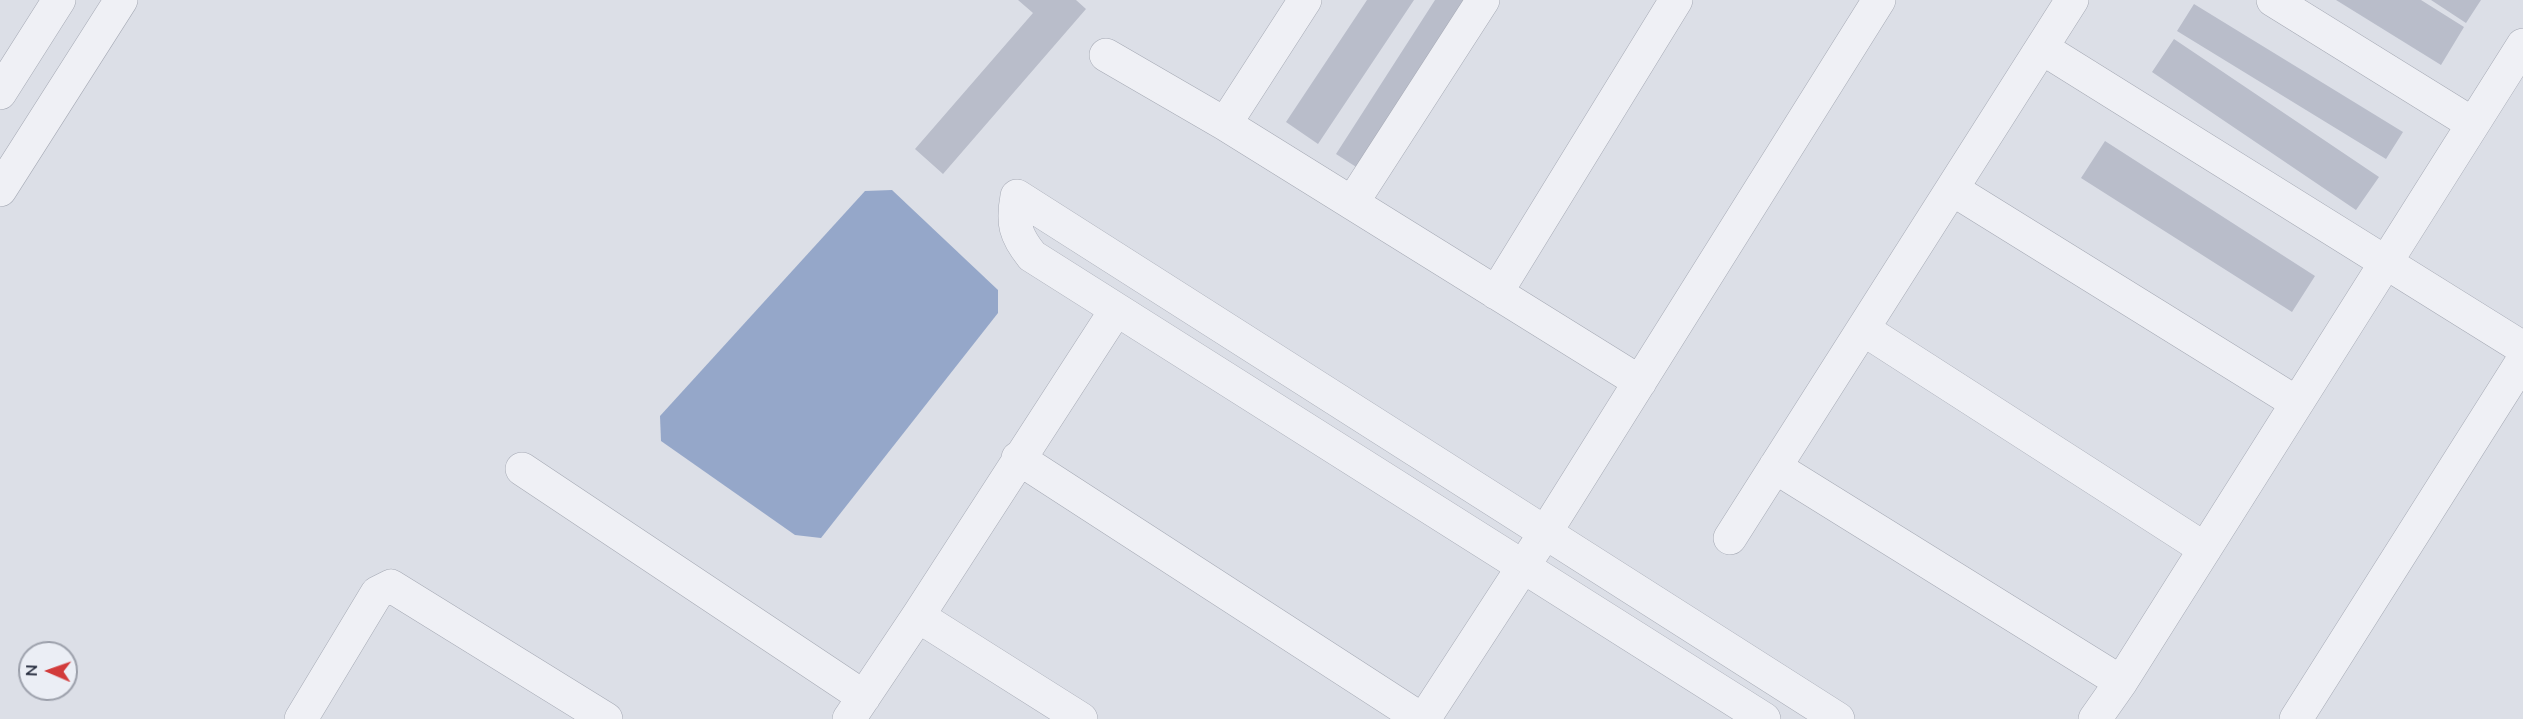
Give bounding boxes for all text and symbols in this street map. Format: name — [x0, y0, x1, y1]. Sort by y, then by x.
north arrow — [18, 641, 78, 701]
text: N — [21, 664, 43, 677]

